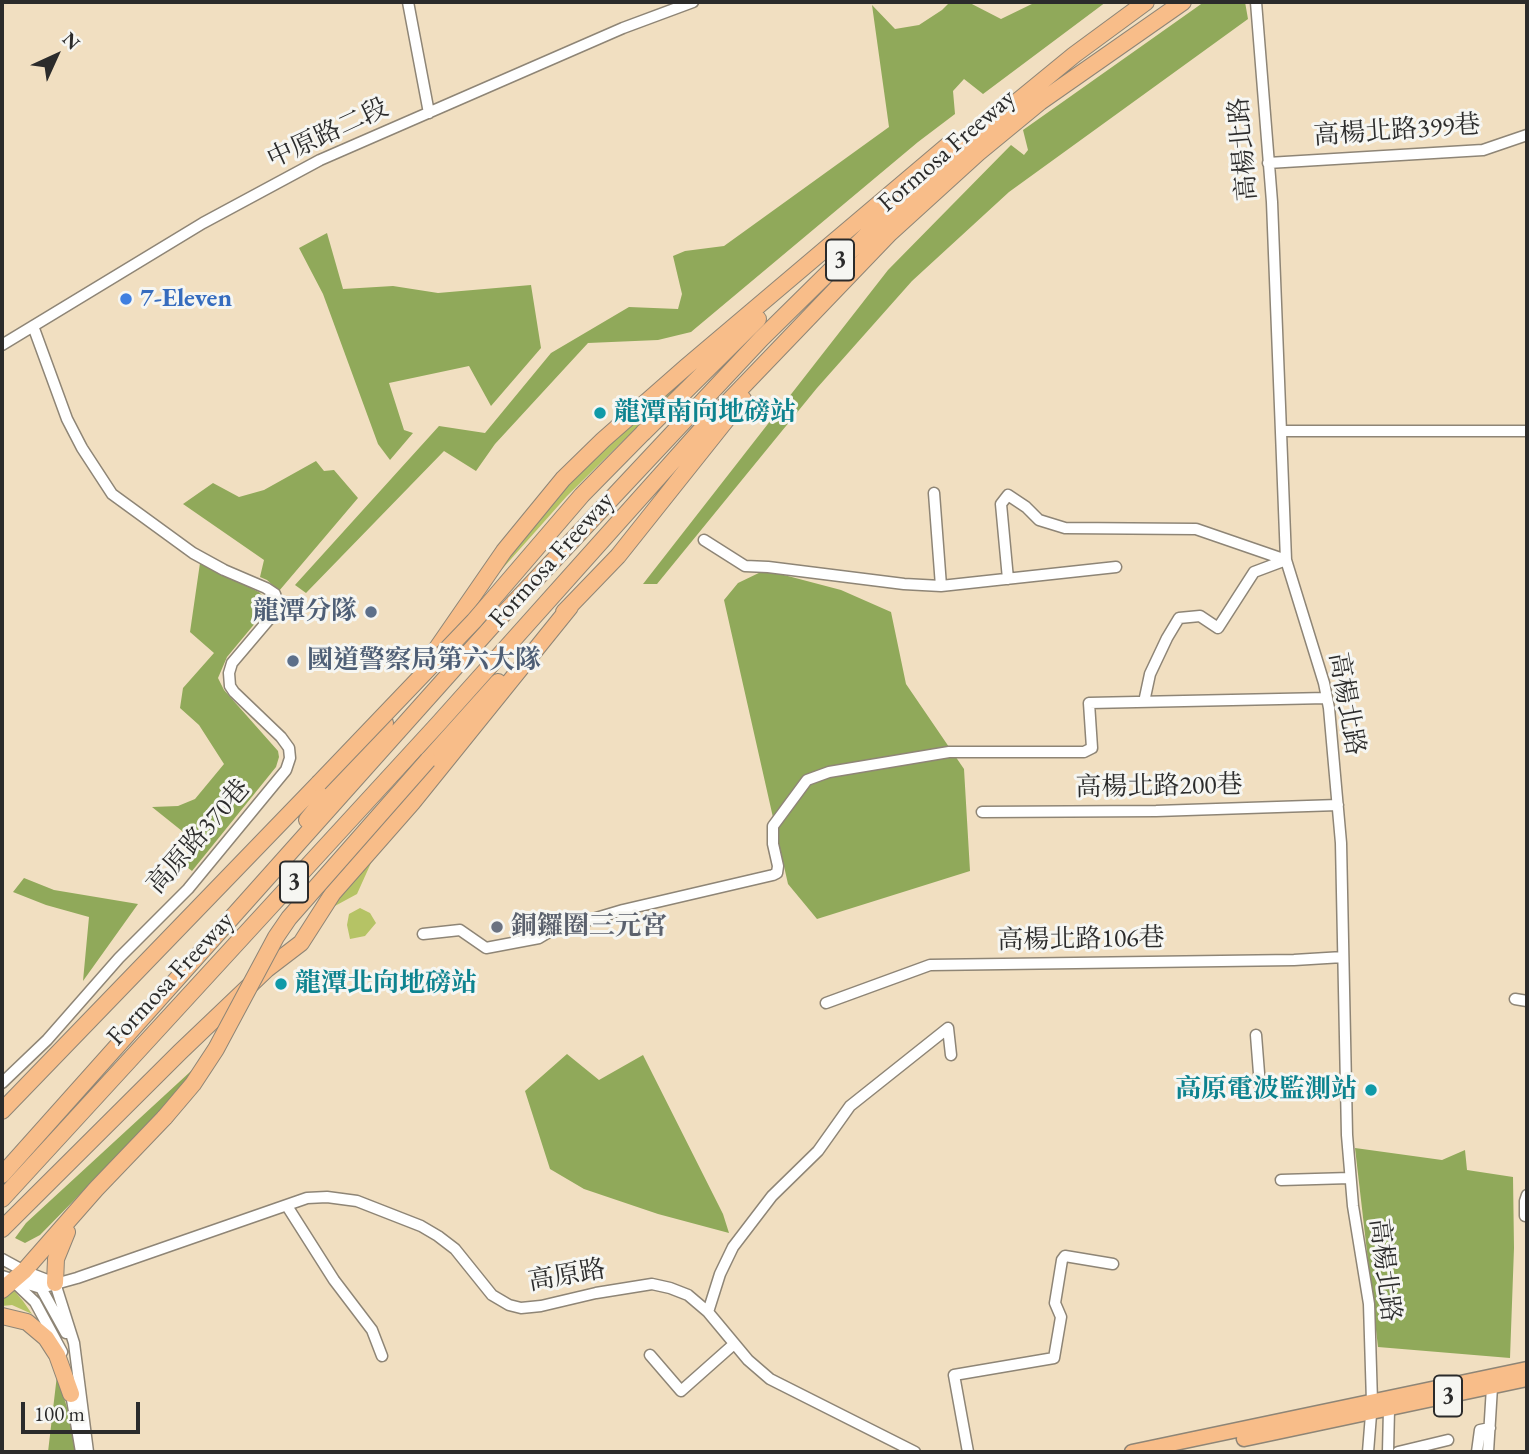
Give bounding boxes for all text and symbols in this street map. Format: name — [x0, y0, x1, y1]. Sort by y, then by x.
north arrow — [21, 21, 91, 91]
text: N — [57, 27, 85, 55]
street label: Formosa Freeway — [872, 83, 1022, 219]
street label: 中原路二段 — [262, 92, 394, 176]
street label: 高楊北路 — [1224, 96, 1264, 202]
street label: 高楊北路399巷 — [1312, 110, 1482, 152]
road number: 3 — [826, 240, 854, 281]
place label: 7-Eleven — [140, 283, 232, 315]
marker: 7-Eleven — [118, 291, 134, 307]
place label: 龍潭南向地磅站 — [614, 397, 796, 429]
marker: 龍潭南向地磅站 — [592, 405, 608, 421]
street label: Formosa Freeway — [483, 486, 621, 634]
place label: 龍潭分隊 — [253, 596, 357, 628]
marker: 龍潭分隊 — [363, 604, 379, 620]
place label: 國道警察局第六大隊 — [307, 645, 541, 677]
street label: 高楊北路 — [1322, 650, 1370, 758]
marker: 國道警察局第六大隊 — [285, 653, 301, 669]
street label: 高楊北路200巷 — [1075, 770, 1243, 804]
street label: 高原路370巷 — [141, 773, 257, 901]
road number: 3 — [280, 862, 308, 902]
street label: Formosa Freeway — [101, 905, 241, 1053]
place label: 銅鑼圈三元宮 — [511, 911, 667, 943]
marker: 銅鑼圈三元宮 — [489, 919, 505, 935]
street label: 高楊北路106巷 — [997, 923, 1165, 957]
place label: 龍潭北向地磅站 — [295, 968, 477, 1000]
marker: 龍潭北向地磅站 — [273, 976, 289, 992]
place label: 高原電波監測站 — [1175, 1074, 1357, 1106]
marker: 高原電波監測站 — [1363, 1082, 1379, 1098]
street label: 高楊北路 — [1362, 1216, 1406, 1324]
street label: 高原路 — [526, 1254, 608, 1298]
road number: 3 — [1434, 1376, 1462, 1416]
scale bar — [24, 1388, 144, 1432]
text: 100 m — [34, 1400, 85, 1427]

